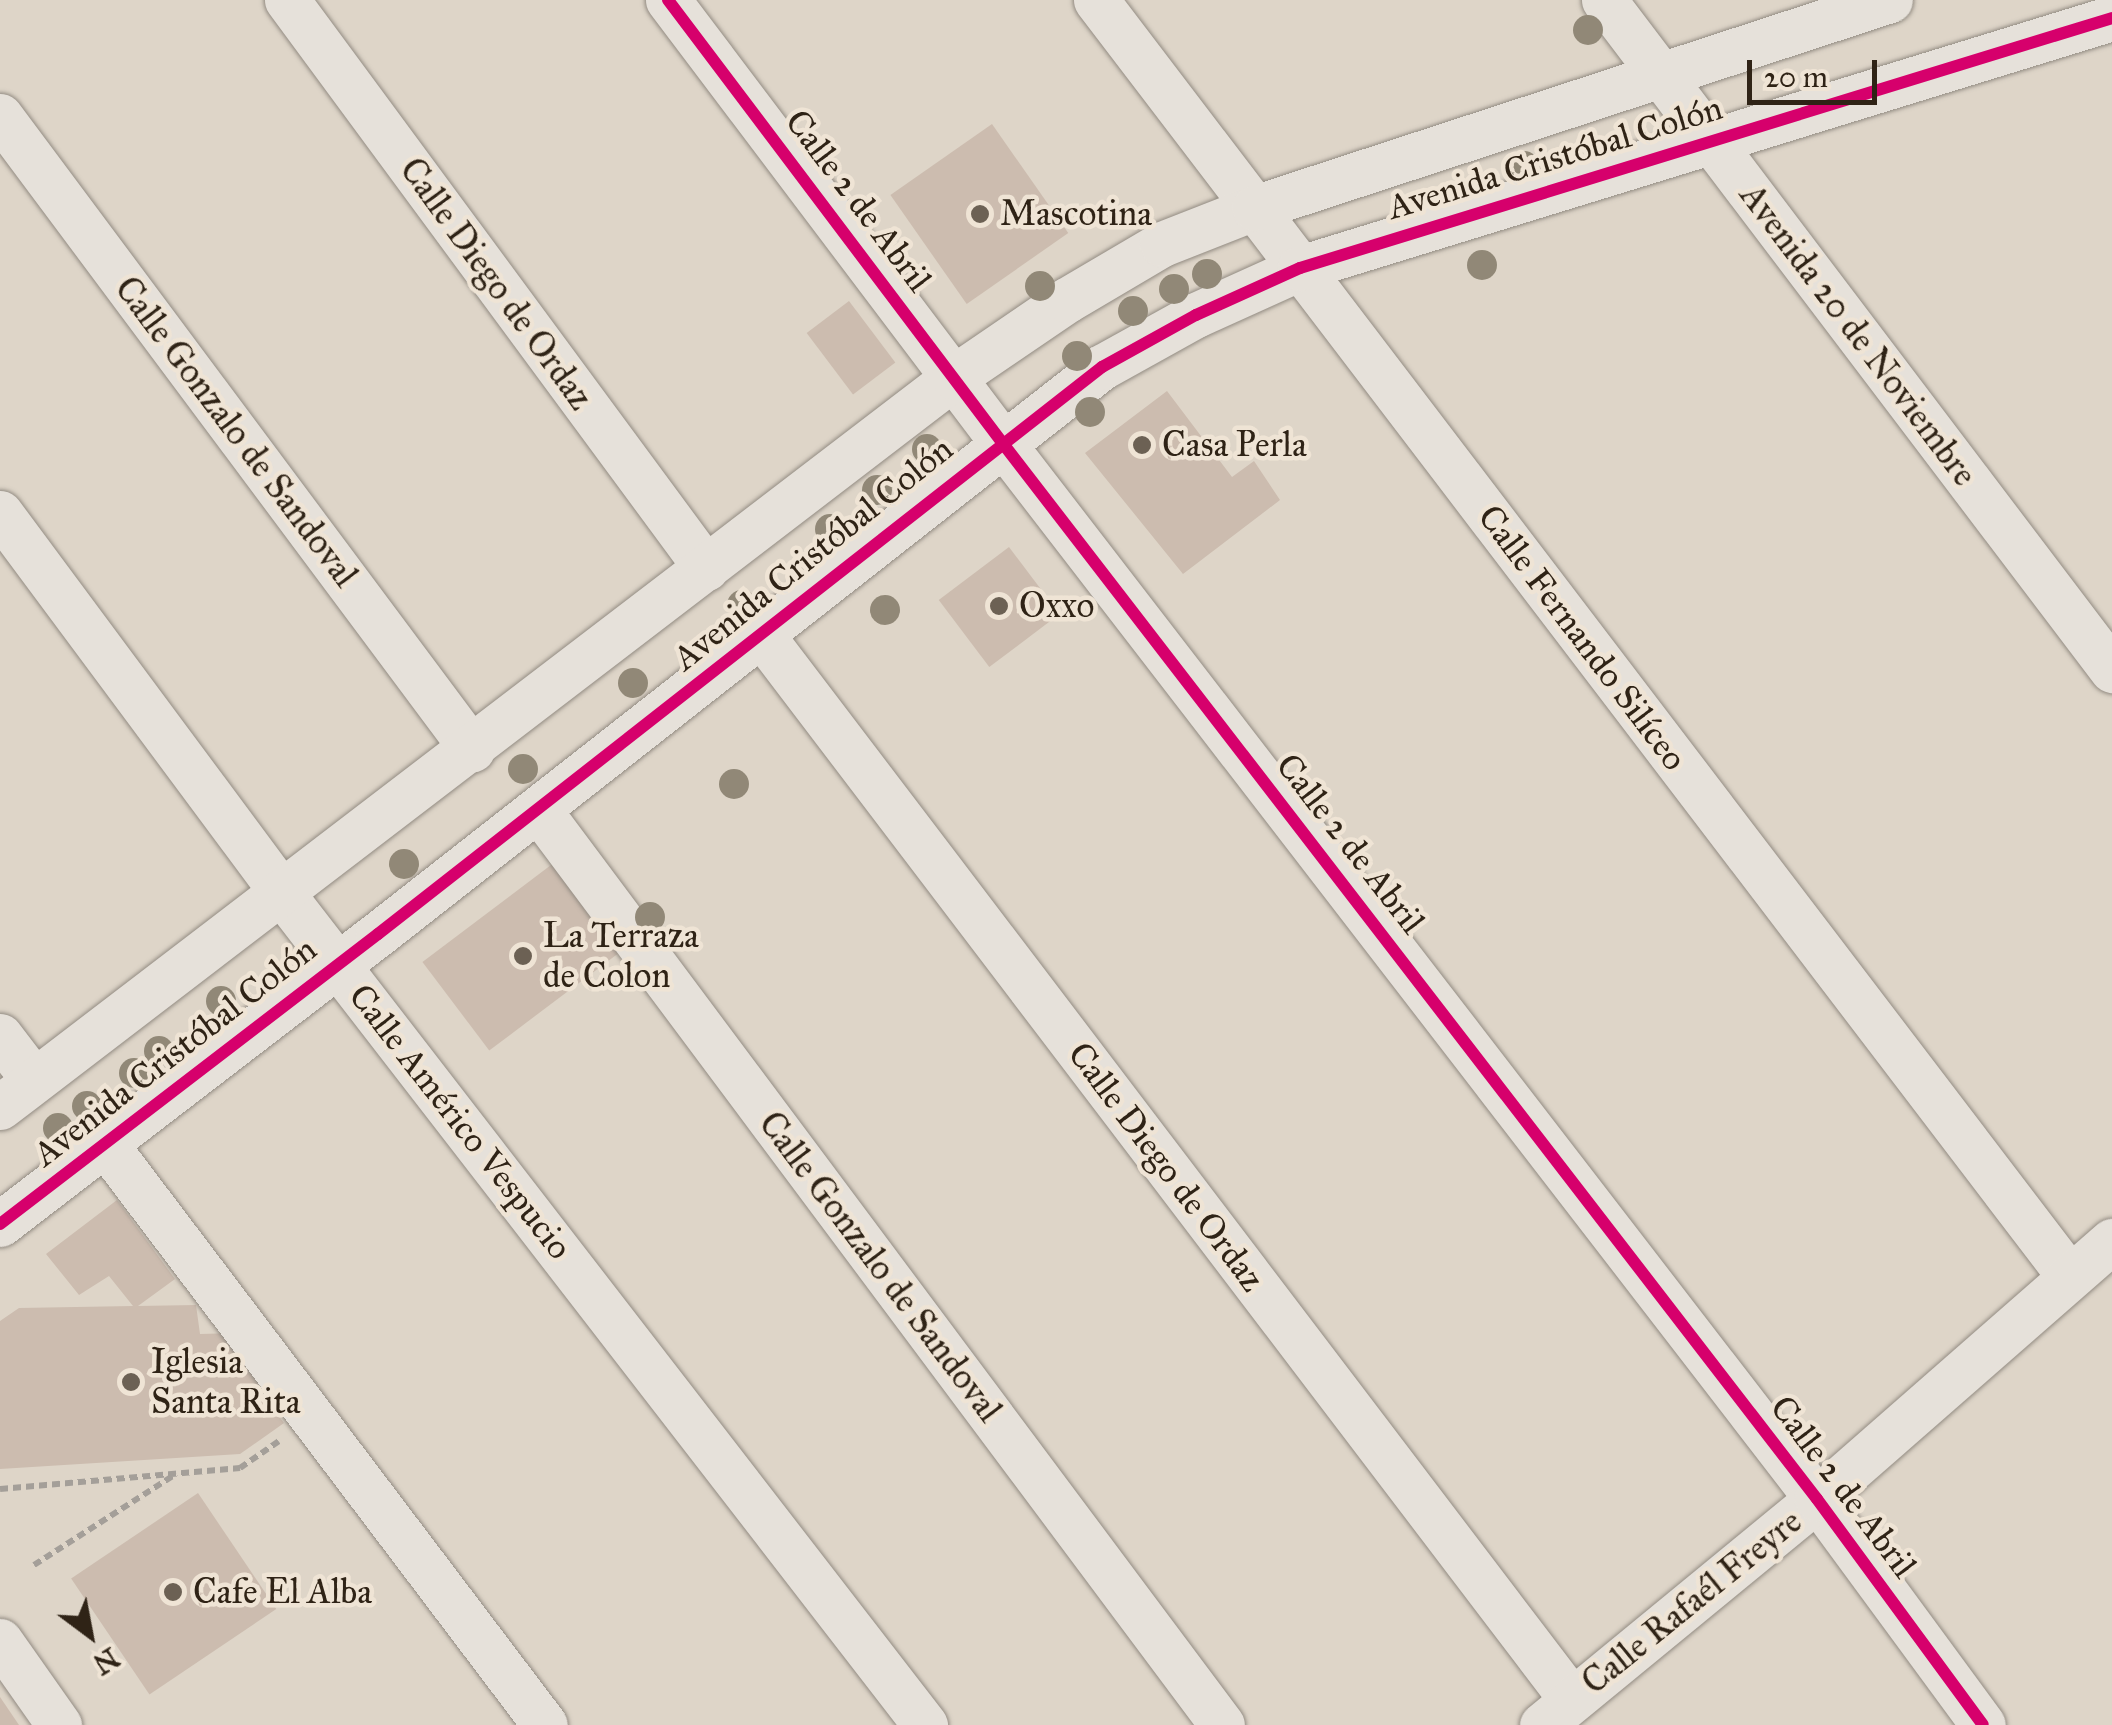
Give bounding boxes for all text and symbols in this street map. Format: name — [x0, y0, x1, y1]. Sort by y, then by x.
scale bar — [1752, 40, 1882, 102]
text: 20 m — [1764, 59, 1828, 95]
street label: Avenida Cristóbal Colón — [1383, 87, 1727, 229]
street label: Calle 2 de Abril — [776, 102, 940, 300]
street label: Calle Diego de Ordaz — [391, 150, 601, 418]
street label: Avenida 20 de Noviembre — [1731, 176, 1985, 494]
place label: Mascotina — [1000, 193, 1152, 235]
marker: Mascotina — [969, 203, 991, 225]
street label: Calle Gonzalo de Sandoval — [106, 269, 366, 595]
place label: Casa Perla — [1162, 424, 1307, 466]
street label: Avenida Cristóbal Colón — [665, 428, 961, 680]
marker: Casa Perla — [1131, 434, 1153, 456]
street label: Calle Fernando Silíceo — [1469, 497, 1695, 779]
place label: Oxxo — [1019, 585, 1094, 627]
marker: Oxxo — [988, 595, 1010, 617]
street label: Calle 2 de Abril — [1267, 746, 1433, 942]
place label: La Terraza de Colon — [543, 915, 699, 997]
street label: Avenida Cristóbal Colón — [25, 928, 325, 1176]
marker: La Terraza de Colon — [512, 945, 534, 967]
street label: Calle Américo Vespucio — [340, 976, 580, 1268]
street label: Calle Diego de Ordaz — [1059, 1034, 1273, 1300]
street label: Calle Gonzalo de Sandoval — [750, 1104, 1010, 1430]
place label: Iglesia Santa Rita — [151, 1341, 301, 1423]
marker: Iglesia Santa Rita — [120, 1371, 142, 1393]
street label: Calle 2 de Abril — [1761, 1388, 1925, 1586]
street label: Calle Rafaél Freyre — [1574, 1501, 1810, 1703]
place label: Cafe El Alba — [193, 1571, 372, 1613]
marker: Cafe El Alba — [162, 1581, 184, 1603]
north arrow — [40, 1585, 140, 1685]
text: N — [87, 1640, 126, 1682]

